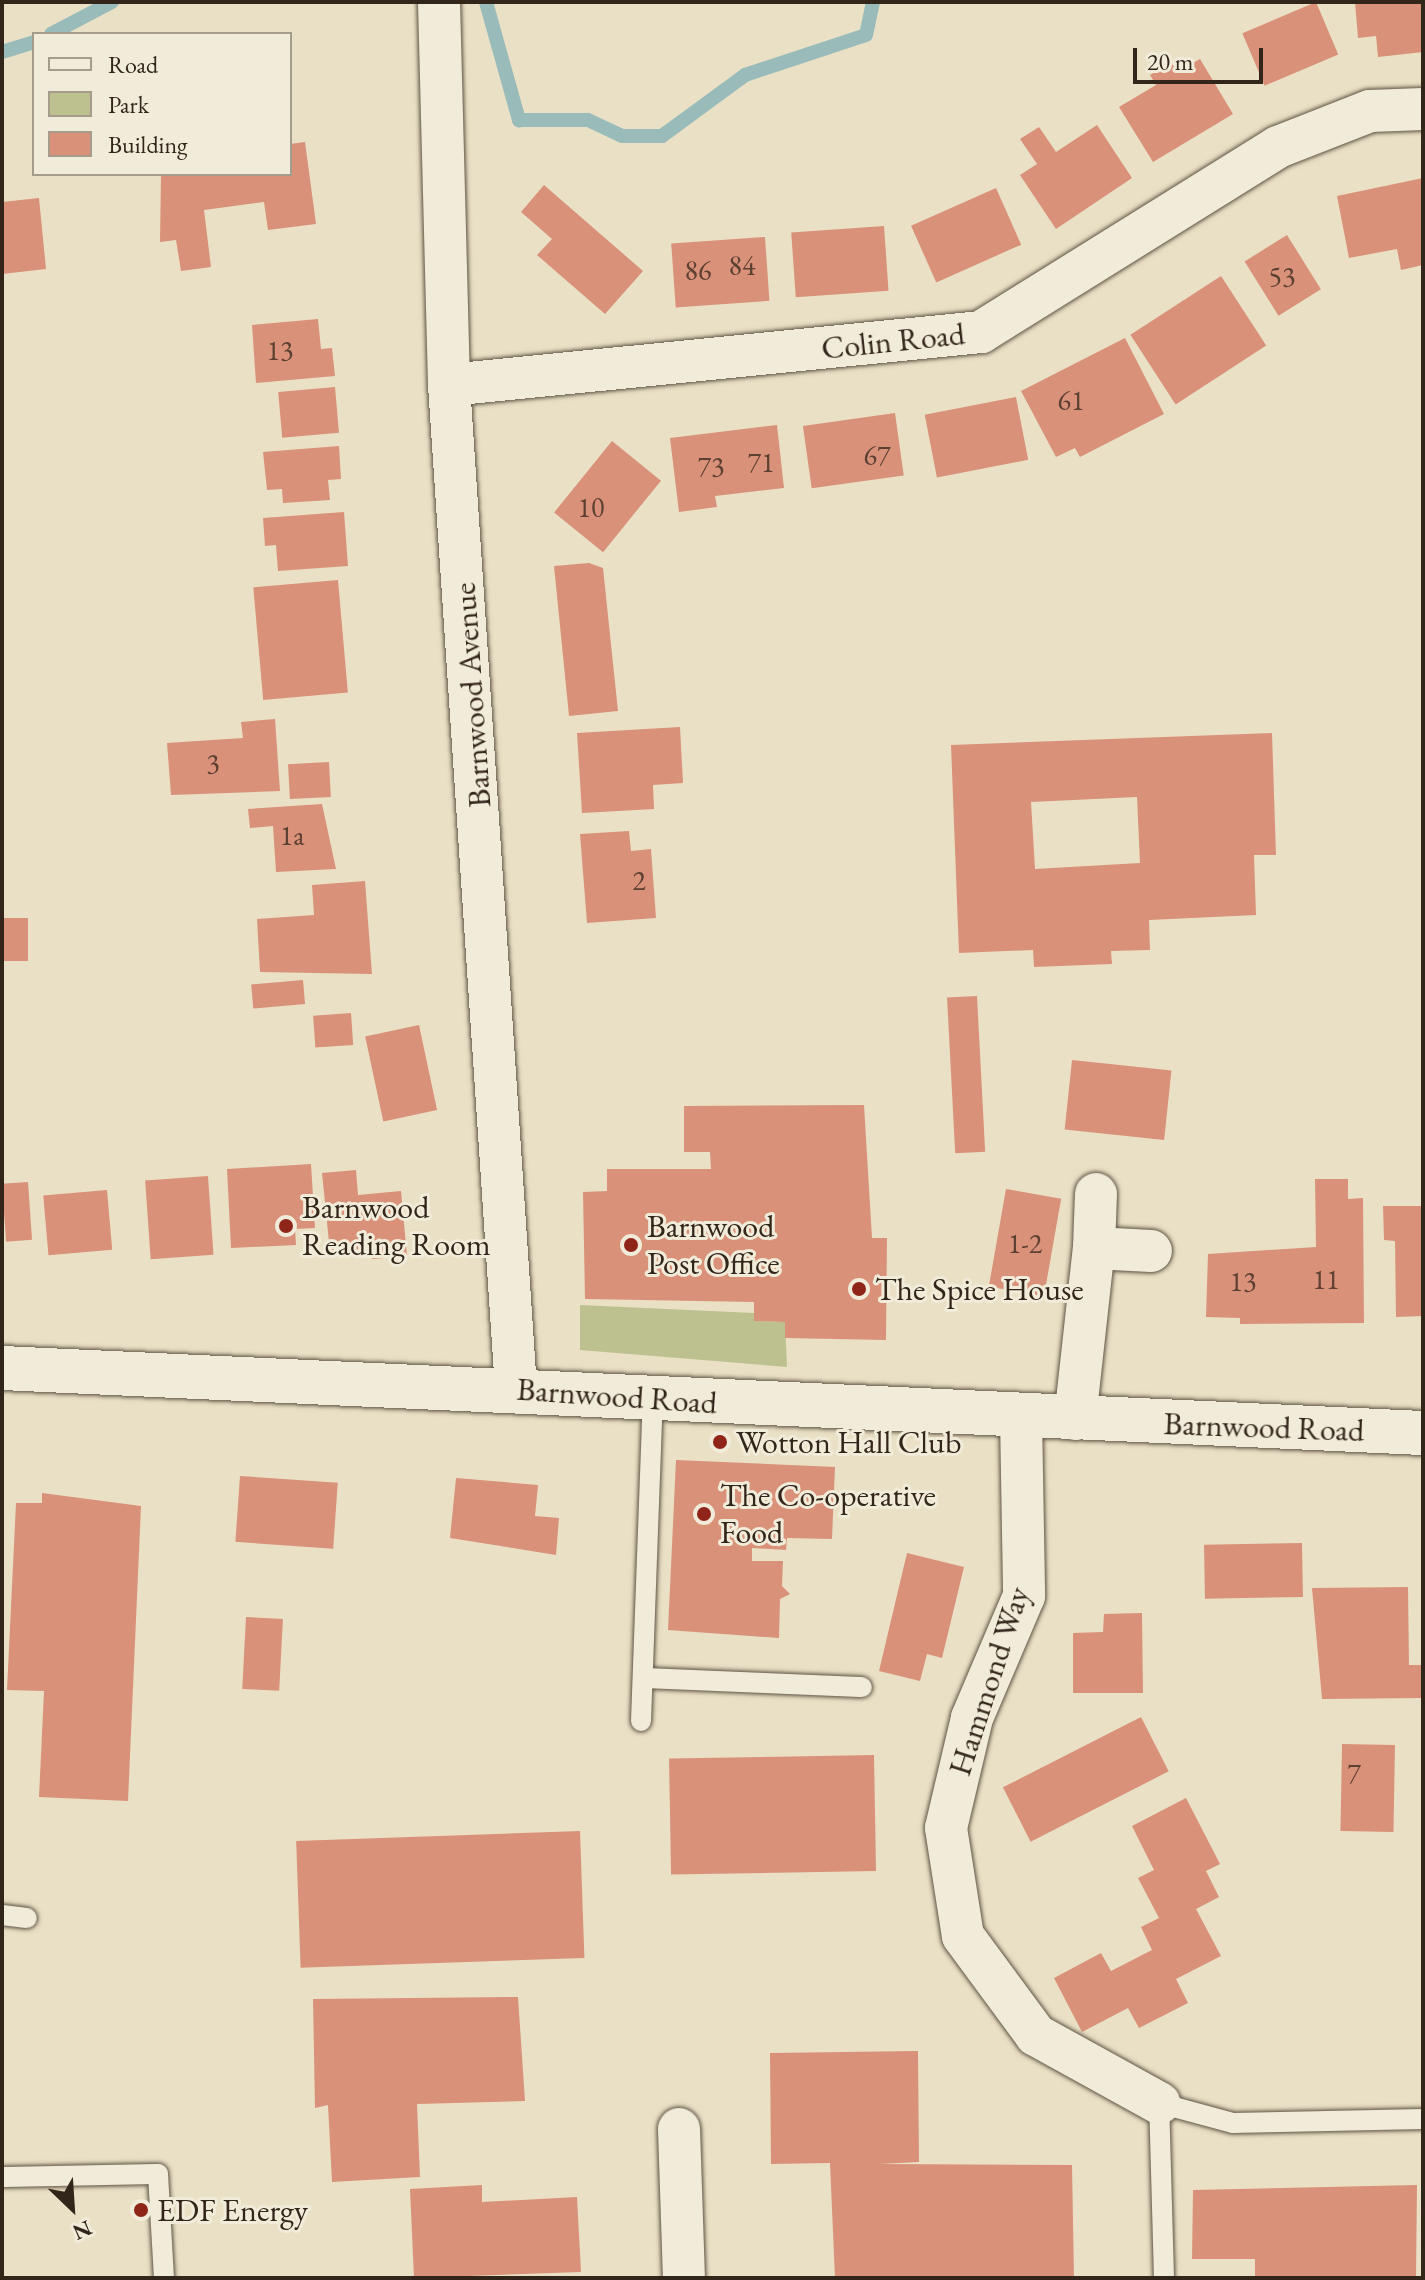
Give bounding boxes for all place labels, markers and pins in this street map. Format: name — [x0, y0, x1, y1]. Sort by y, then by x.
place label: Barnwood Reading Room — [302, 1189, 491, 1264]
place label: Barnwood Post Office — [647, 1208, 780, 1283]
marker: Barnwood Reading Room — [277, 1217, 295, 1235]
marker: Barnwood Post Office — [622, 1236, 640, 1254]
place label: The Spice House — [875, 1270, 1084, 1308]
marker: The Spice House — [850, 1280, 868, 1298]
place label: Wotton Hall Club — [736, 1423, 961, 1461]
marker: Wotton Hall Club — [711, 1433, 729, 1451]
place label: The Co-operative Food — [720, 1477, 936, 1552]
marker: The Co-operative Food — [695, 1505, 713, 1523]
place label: EDF Energy — [157, 2191, 308, 2229]
marker: EDF Energy — [132, 2201, 150, 2219]

